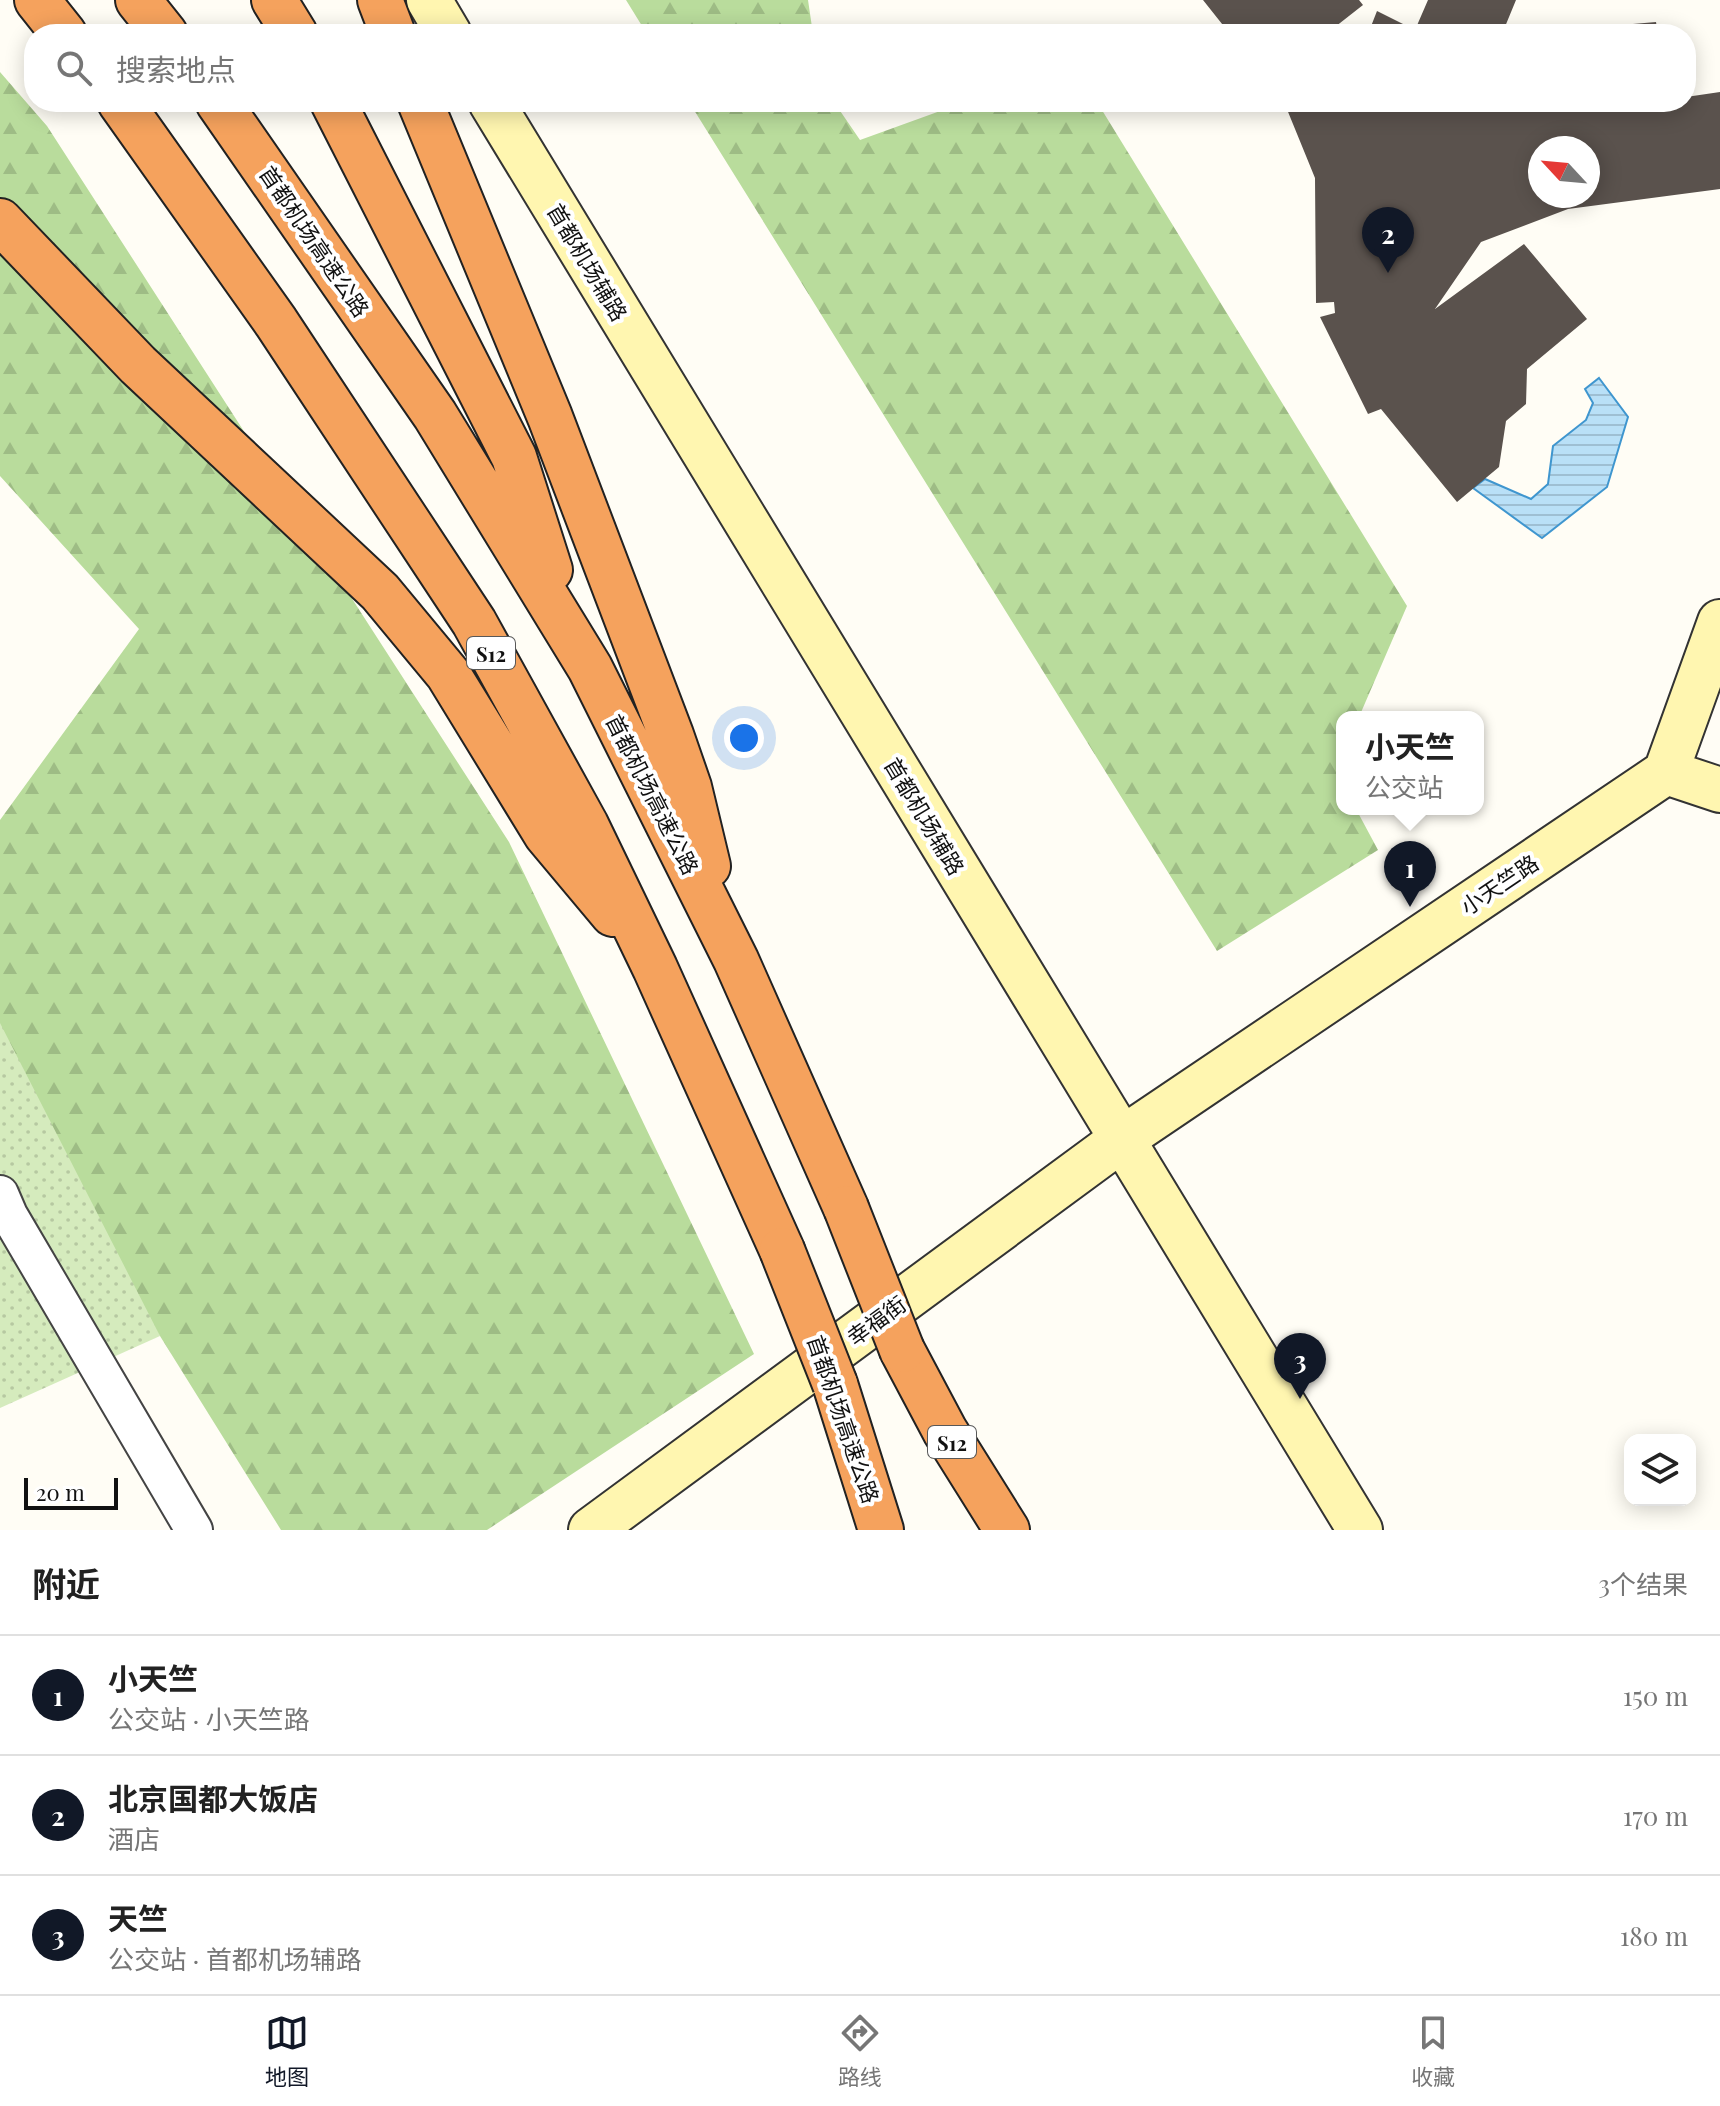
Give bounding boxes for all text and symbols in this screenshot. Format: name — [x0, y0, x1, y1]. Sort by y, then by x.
search box — [24, 24, 1696, 112]
icon: search — [52, 46, 96, 90]
text: 搜索地点 — [116, 49, 236, 89]
north arrow — [1528, 136, 1600, 208]
street label: 首都机场高速公路 — [253, 160, 377, 322]
street label: 首都机场辅路 — [541, 198, 635, 326]
pin: 2 — [1362, 207, 1414, 273]
road number: S12 — [467, 637, 515, 669]
street label: 首都机场高速公路 — [600, 709, 706, 879]
popup — [1336, 711, 1484, 815]
your location — [724, 718, 764, 758]
text: 小天竺 — [1365, 726, 1455, 766]
street label: 首都机场辅路 — [878, 752, 972, 880]
text: 公交站 — [1365, 769, 1443, 804]
pin: 1 — [1384, 841, 1436, 907]
street label: 小天竺路 — [1454, 847, 1544, 921]
street label: 幸福街 — [840, 1288, 912, 1352]
street label: 首都机场高速公路 — [801, 1331, 887, 1507]
pin: 3 — [1274, 1333, 1326, 1399]
road number: S12 — [928, 1426, 976, 1458]
map controls — [1624, 1434, 1696, 1506]
button: layers — [1624, 1434, 1696, 1506]
scale bar — [24, 1474, 118, 1510]
text: 20 m — [36, 1477, 85, 1507]
text: 附近 — [32, 1560, 100, 1606]
text: 3个结果 — [1598, 1566, 1688, 1601]
text: 小天竺 — [108, 1658, 198, 1698]
text: 1 — [53, 1678, 63, 1713]
text: 150 m — [1623, 1678, 1688, 1713]
text: 公交站 · 小天竺路 — [108, 1701, 310, 1736]
text: 北京国都大饭店 — [108, 1778, 318, 1818]
text: 2 — [51, 1798, 65, 1833]
text: 170 m — [1623, 1798, 1688, 1833]
text: 酒店 — [108, 1821, 160, 1856]
text: 天竺 — [108, 1898, 168, 1938]
text: 3 — [52, 1918, 64, 1953]
text: 180 m — [1620, 1918, 1688, 1953]
text: 公交站 · 首都机场辅路 — [108, 1941, 362, 1976]
tab: 地图 — [265, 2011, 309, 2091]
tab: 路线 — [838, 2011, 882, 2091]
tab: 收藏 — [1411, 2011, 1455, 2091]

